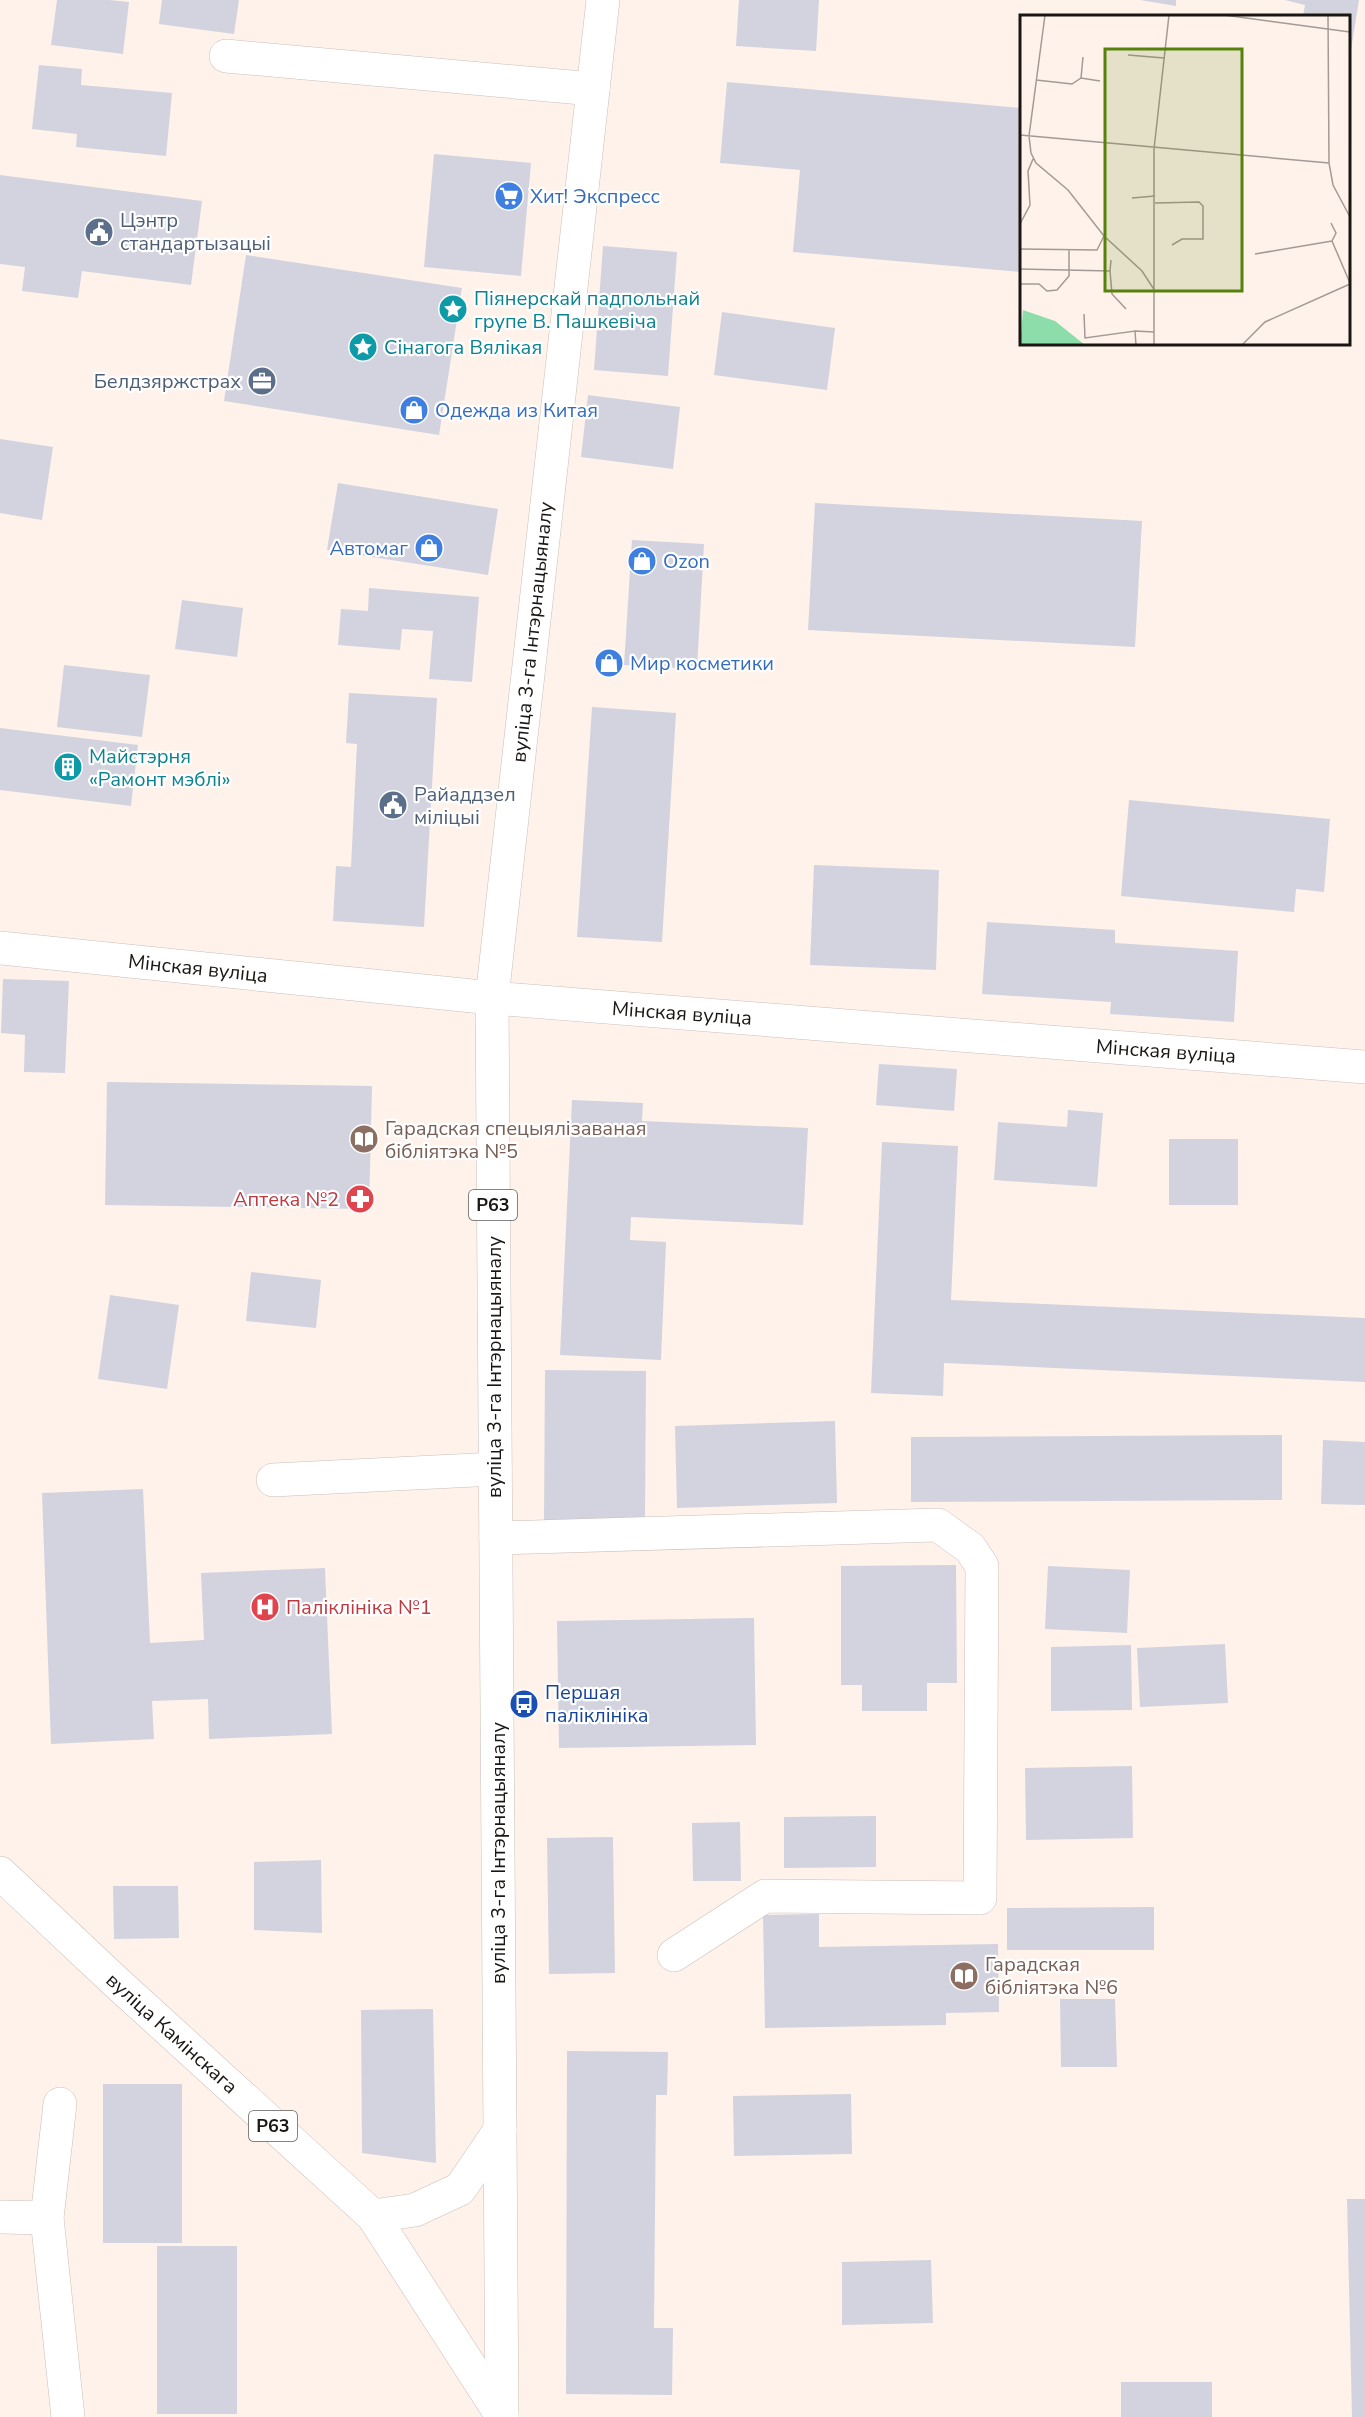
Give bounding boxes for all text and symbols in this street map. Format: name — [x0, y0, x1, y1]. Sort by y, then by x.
inset map — [1020, 15, 1350, 345]
supermarket icon: Хит! Экспресс — [493, 180, 525, 212]
place label: Хит! Экспресс — [530, 183, 660, 210]
place label: Цэнтр стандартызацыі — [120, 207, 271, 257]
public building icon: Цэнтр стандартызацыі — [83, 216, 115, 248]
place label: Піянерскай падпольнай групе В. Пашкевіча — [474, 285, 700, 335]
place icon: Піянерскай падпольнай групе В. Пашкевіча — [437, 293, 469, 325]
place icon: Сінагога Вялікая — [347, 331, 379, 363]
place label: Сінагога Вялікая — [384, 334, 542, 361]
office icon: Белдзяржстрах — [246, 365, 278, 397]
place label: Белдзяржстрах — [94, 368, 241, 395]
shop icon: Одежда из Китая — [398, 394, 430, 426]
place label: Одежда из Китая — [435, 397, 598, 424]
street label: вуліца 3-га Інтэрнацыяналу — [505, 500, 560, 764]
shop icon: Автомаг — [413, 532, 445, 564]
place label: Автомаг — [329, 535, 408, 562]
shop icon: Ozon — [626, 545, 658, 577]
place label: Ozon — [663, 548, 710, 575]
shop icon: Мир косметики — [593, 647, 625, 679]
place label: Мир косметики — [630, 650, 774, 677]
place label: Майстэрня «Рамонт мэблі» — [89, 743, 231, 793]
building icon: Майстэрня «Рамонт мэблі» — [52, 751, 84, 783]
place label: Райаддзел міліцыі — [414, 781, 516, 831]
public building icon: Райаддзел міліцыі — [377, 789, 409, 821]
street label: Мінская вуліца — [127, 948, 269, 989]
street label: Мінская вуліца — [611, 995, 753, 1032]
street label: Мінская вуліца — [1095, 1033, 1237, 1070]
place label: Гарадская спецыялізаваная бібліятэка №5 — [385, 1115, 646, 1165]
library icon: Гарадская спецыялізаваная бібліятэка №5 — [348, 1123, 380, 1155]
pharmacy icon: Аптека №2 — [344, 1183, 376, 1215]
place label: Аптека №2 — [233, 1186, 339, 1213]
road number: Р63 — [469, 1190, 517, 1220]
street label: вуліца 3-га Інтэрнацыяналу — [481, 1236, 508, 1498]
hospital icon: Паліклініка №1 — [249, 1591, 281, 1623]
place label: Паліклініка №1 — [286, 1594, 432, 1621]
place label: Першая паліклініка — [545, 1679, 649, 1729]
bus stop icon: Першая паліклініка — [508, 1688, 540, 1720]
street label: вуліца 3-га Інтэрнацыяналу — [485, 1722, 512, 1984]
place label: Гарадская бібліятэка №6 — [985, 1951, 1118, 2001]
library icon: Гарадская бібліятэка №6 — [948, 1960, 980, 1992]
street label: вуліца Камінскага — [100, 1967, 243, 2100]
road number: Р63 — [249, 2111, 297, 2141]

